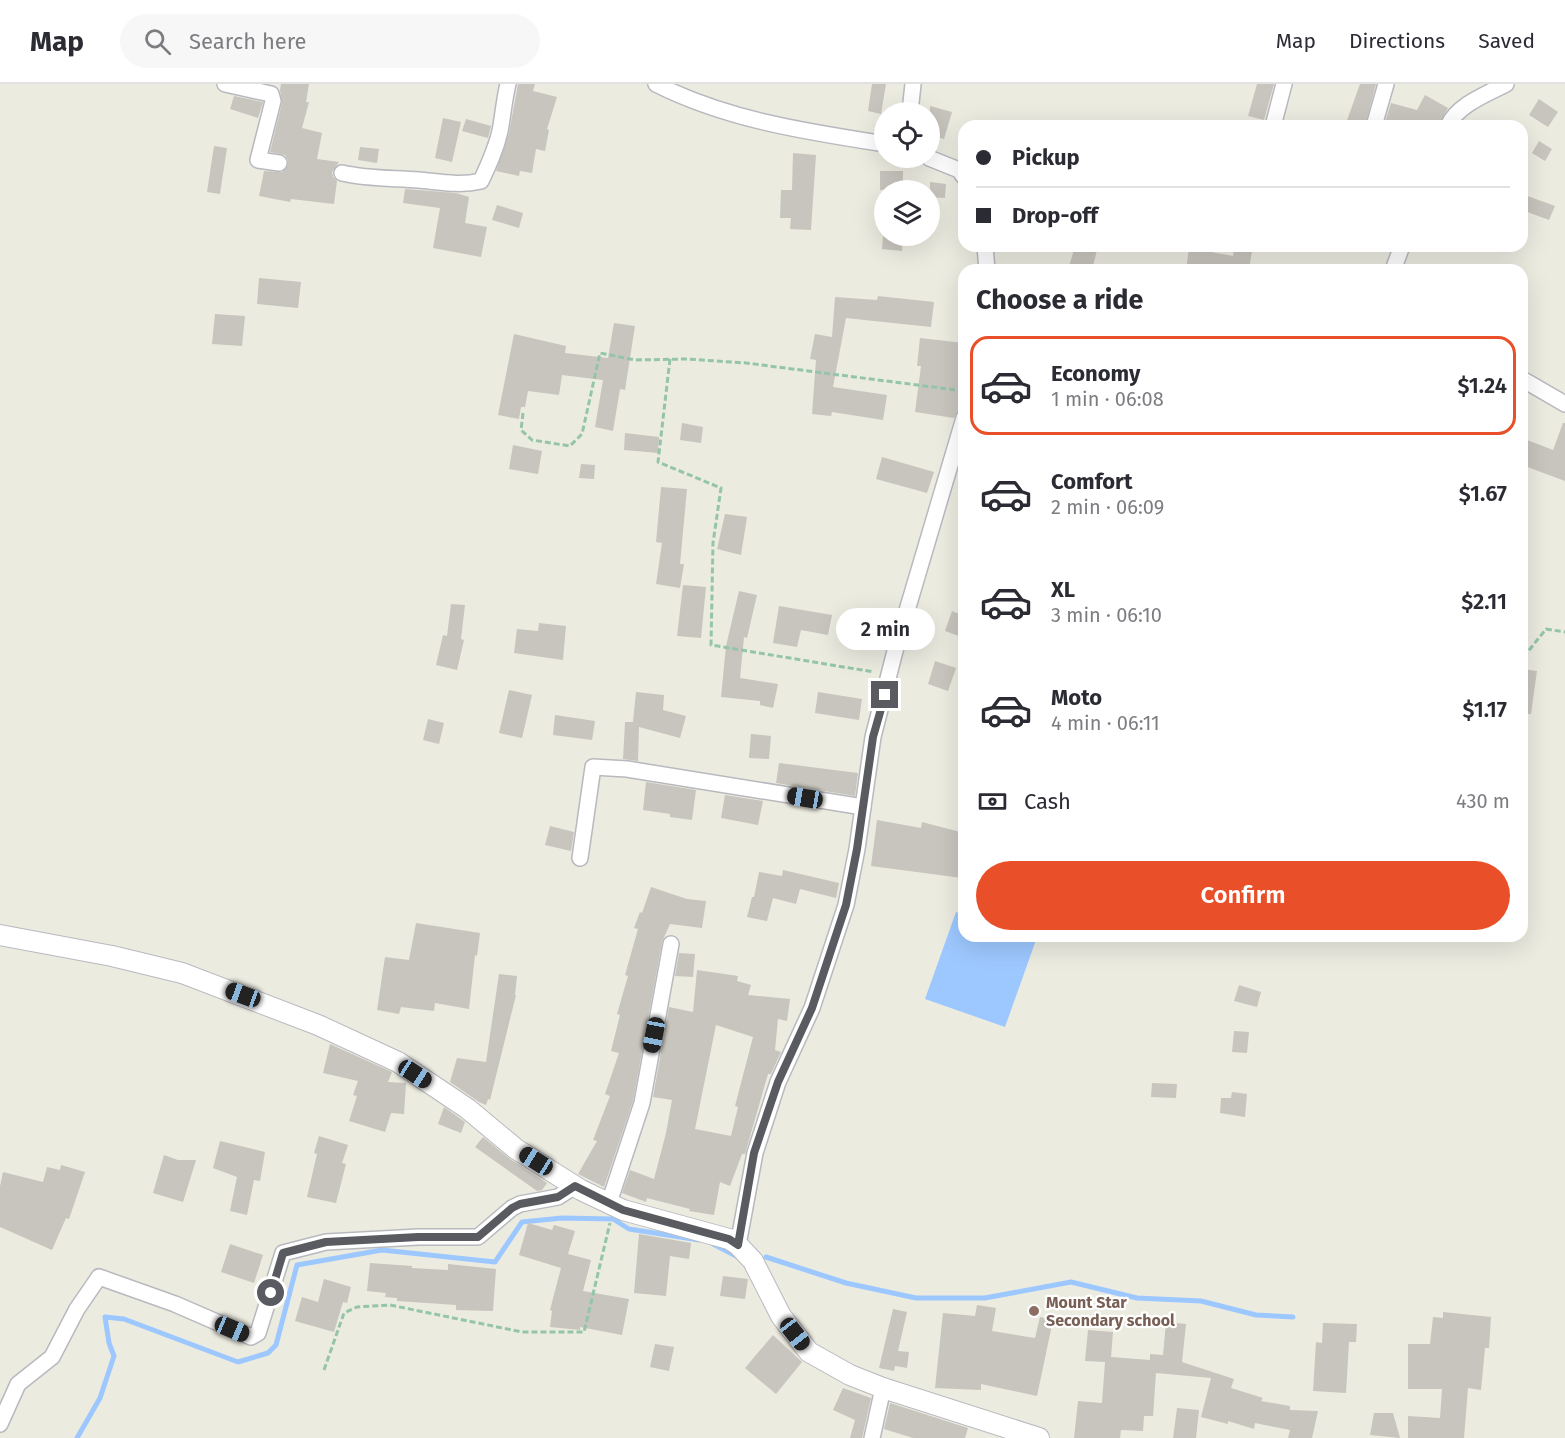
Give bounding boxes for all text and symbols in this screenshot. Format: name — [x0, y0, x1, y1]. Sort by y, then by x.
search box — [120, 14, 540, 68]
text: Map — [30, 25, 84, 58]
icon: search — [141, 25, 174, 58]
text: Search here — [189, 28, 307, 55]
text: Map — [1276, 28, 1316, 54]
text: Directions — [1349, 28, 1445, 54]
text: Saved — [1478, 28, 1535, 54]
map controls — [874, 102, 940, 246]
button: locate — [874, 102, 940, 168]
text: Pickup — [1012, 144, 1080, 171]
button: layers — [874, 180, 940, 246]
text: Drop-off — [1012, 202, 1098, 229]
text: Choose a ride — [976, 284, 1143, 316]
icon: car — [979, 359, 1033, 413]
text: Economy — [1051, 360, 1140, 387]
text: $1.24 — [1458, 372, 1507, 399]
text: 1 min · 06:08 — [1051, 387, 1164, 411]
icon: car — [979, 467, 1033, 521]
text: Comfort — [1051, 468, 1132, 495]
text: $1.67 — [1459, 480, 1507, 507]
text: 2 min · 06:09 — [1051, 495, 1164, 519]
icon: car — [979, 575, 1033, 629]
text: XL — [1051, 576, 1075, 603]
text: $2.11 — [1461, 588, 1507, 615]
text: 3 min · 06:10 — [1051, 603, 1162, 627]
callout: 2 min — [836, 608, 934, 650]
text: 2 min — [861, 617, 910, 641]
route end — [871, 681, 898, 708]
icon: car — [979, 683, 1033, 737]
text: Moto — [1051, 684, 1102, 711]
text: $1.17 — [1462, 696, 1507, 723]
text: 4 min · 06:11 — [1051, 711, 1160, 735]
icon: cash — [976, 785, 1009, 818]
car — [786, 786, 824, 810]
text: Cash — [1024, 788, 1071, 815]
text: 430 m — [1456, 789, 1510, 813]
button: Confirm — [976, 861, 1510, 930]
car — [223, 980, 263, 1010]
car — [642, 1016, 666, 1054]
car — [395, 1057, 435, 1091]
car — [516, 1144, 556, 1178]
route start — [257, 1279, 284, 1306]
place label: Mount Star Secondary school — [1046, 1293, 1175, 1330]
marker: Mount Star Secondary school — [1027, 1304, 1041, 1318]
car — [212, 1314, 252, 1344]
car — [777, 1314, 813, 1354]

